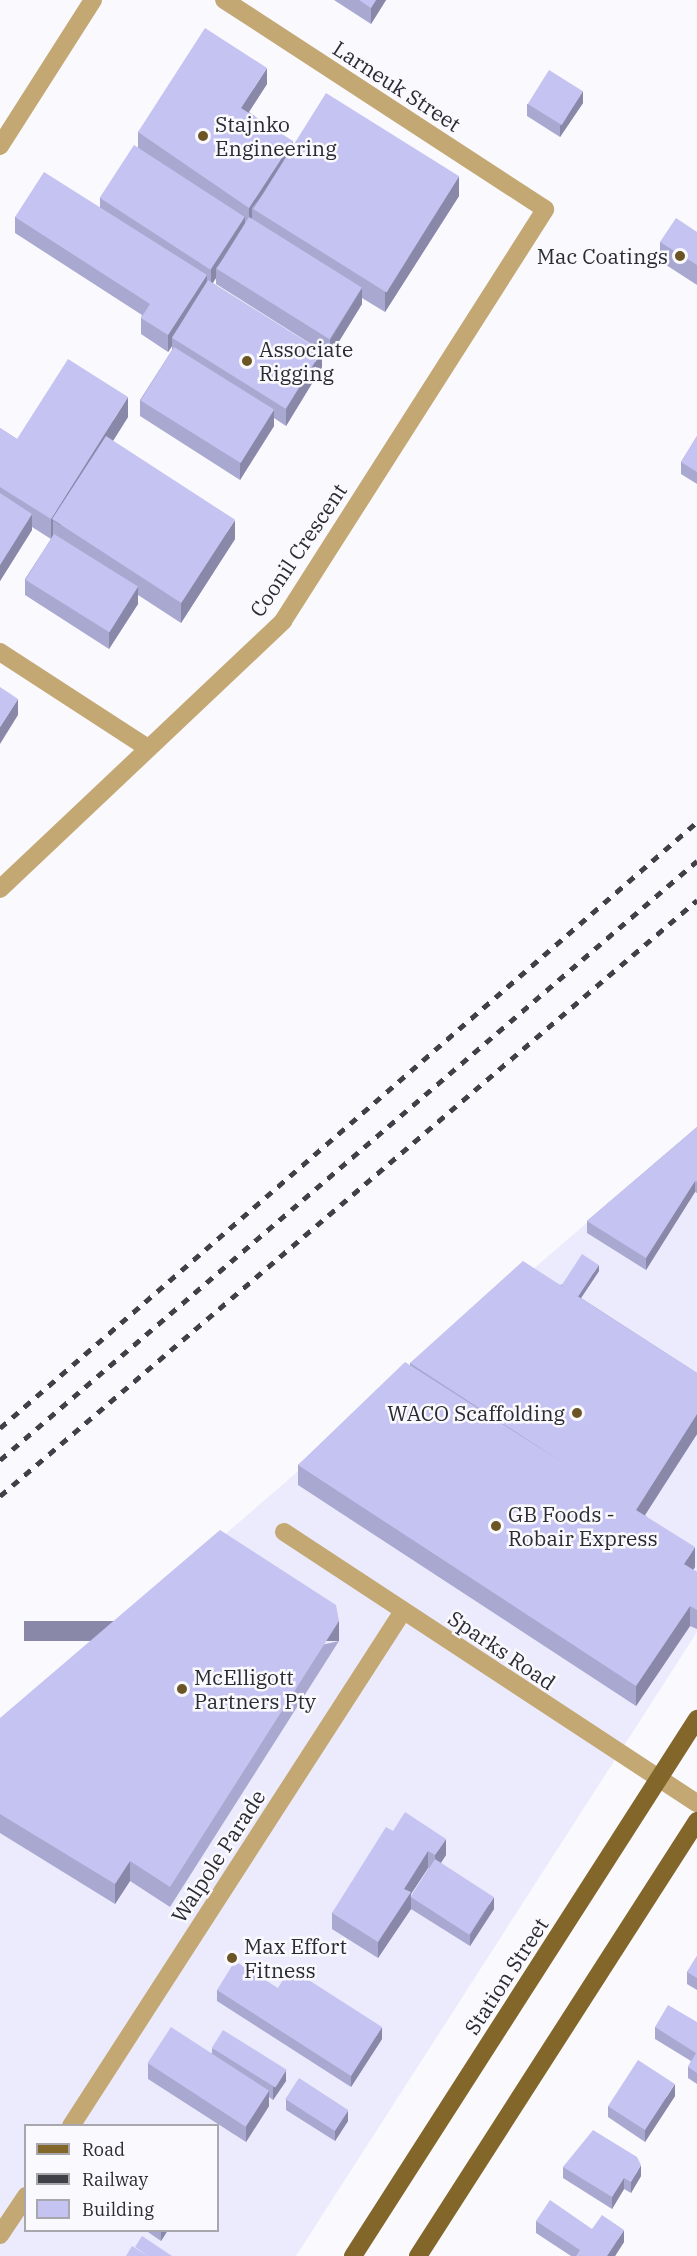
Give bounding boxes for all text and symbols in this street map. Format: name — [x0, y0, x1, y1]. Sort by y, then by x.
street label: Larneuk Street — [328, 35, 466, 137]
place label: Stajnko Engineering — [215, 111, 337, 161]
marker: Stajnko Engineering — [196, 129, 210, 143]
place label: Mac Coatings — [537, 243, 668, 269]
marker: Mac Coatings — [673, 249, 687, 263]
place label: Associate Rigging — [259, 336, 353, 386]
marker: Associate Rigging — [240, 354, 254, 368]
street label: Coonil Crescent — [244, 479, 352, 621]
place label: WACO Scaffolding — [387, 1400, 565, 1426]
marker: WACO Scaffolding — [570, 1406, 584, 1420]
place label: GB Foods - Robair Express — [508, 1501, 658, 1551]
marker: GB Foods - Robair Express — [489, 1519, 503, 1533]
street label: Sparks Road — [444, 1605, 560, 1695]
place label: McElligott Partners Pty — [194, 1664, 316, 1714]
marker: McElligott Partners Pty — [175, 1682, 189, 1696]
street label: Walpole Parade — [166, 1785, 270, 1927]
street label: Station Street — [459, 1913, 553, 2039]
place label: Max Effort Fitness — [244, 1933, 347, 1983]
marker: Max Effort Fitness — [225, 1951, 239, 1965]
legend — [24, 2124, 219, 2232]
text: Road — [82, 2138, 125, 2161]
text: Railway — [82, 2168, 148, 2191]
text: Building — [82, 2198, 154, 2221]

